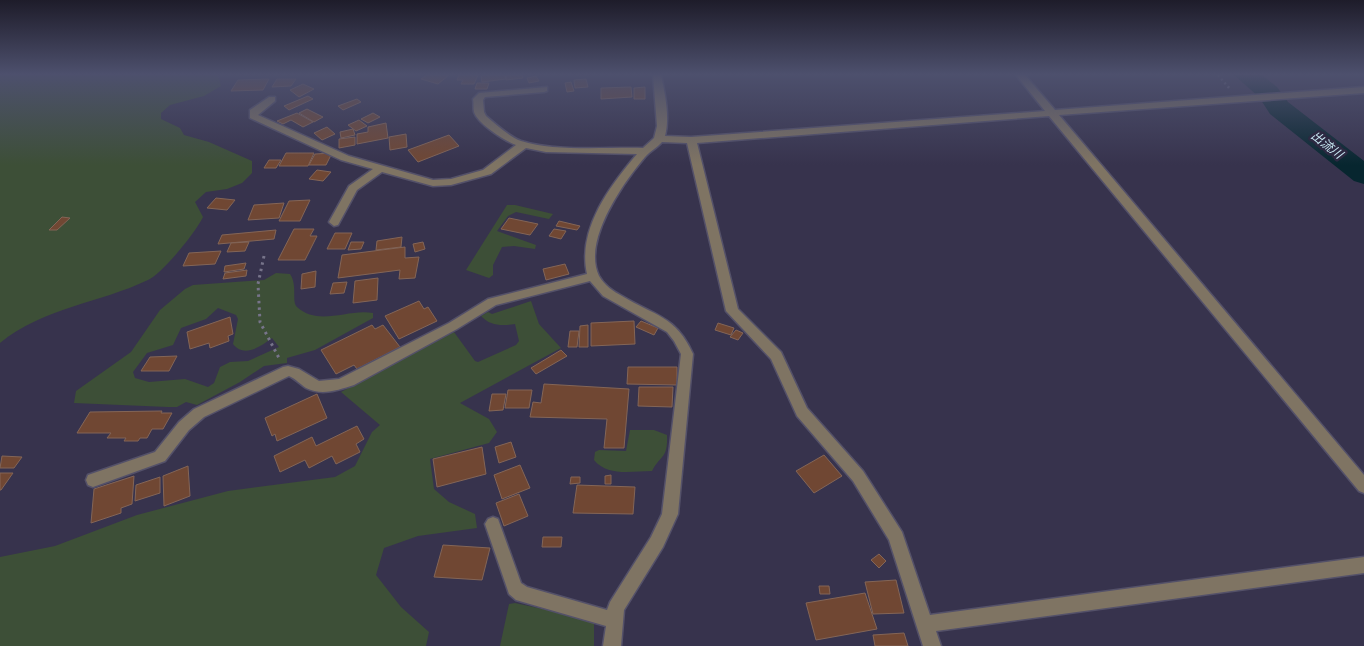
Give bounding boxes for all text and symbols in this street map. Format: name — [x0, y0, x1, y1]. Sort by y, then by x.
water label: 出流川 — [1309, 128, 1347, 163]

